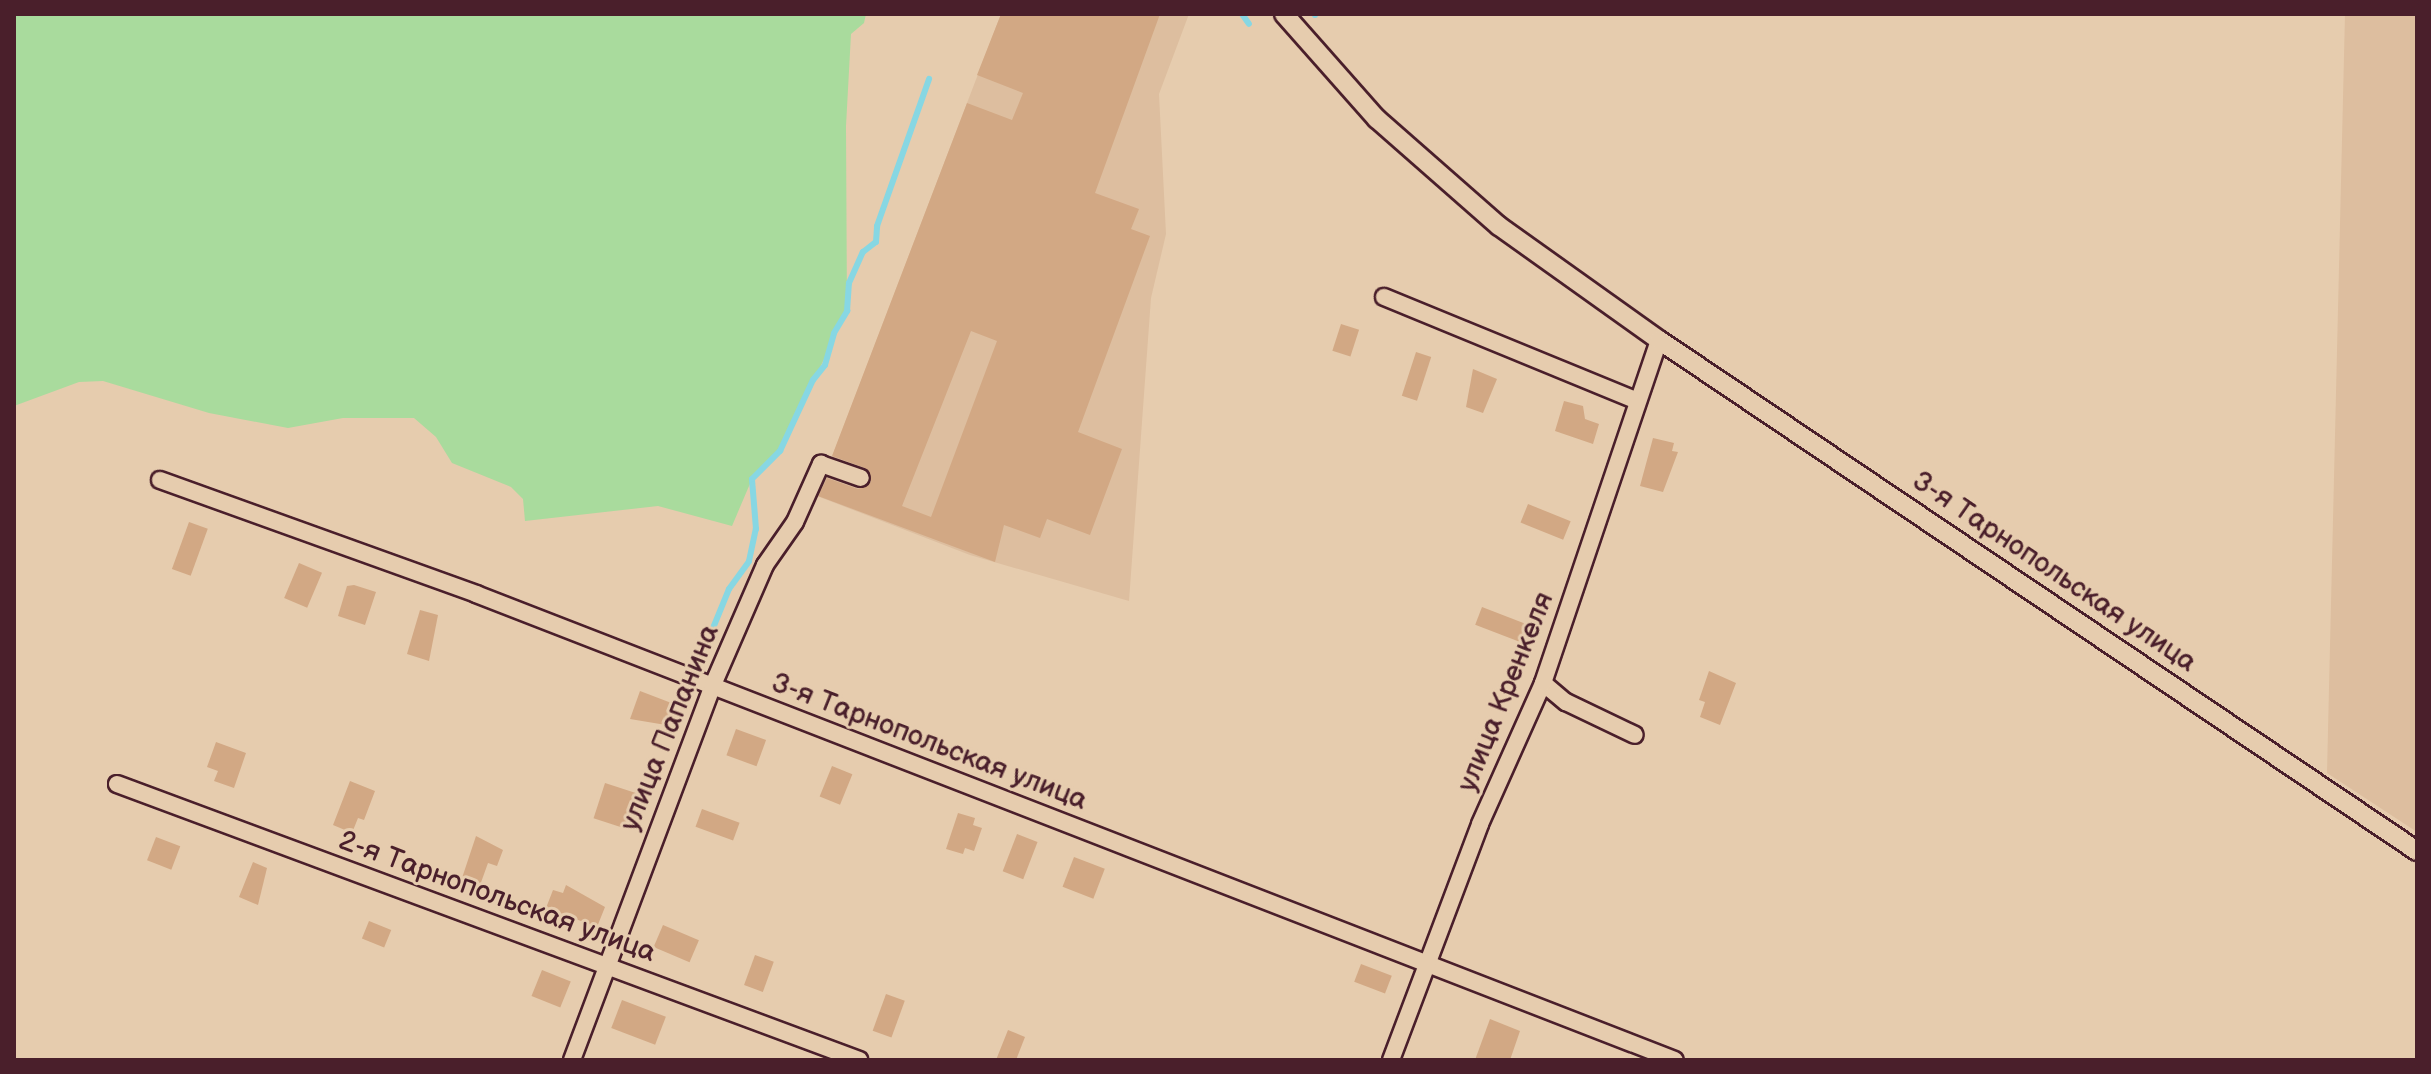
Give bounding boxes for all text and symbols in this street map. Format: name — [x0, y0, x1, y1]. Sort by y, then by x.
street label: 3-я Тарнопольская улица — [1906, 464, 2202, 680]
street label: улица Кренкеля — [1451, 587, 1561, 797]
street label: улица Папанина — [613, 620, 727, 836]
street label: 3-я Тарнопольская улица — [766, 666, 1092, 818]
street label: 2-я Тарнопольская улица — [334, 824, 660, 970]

